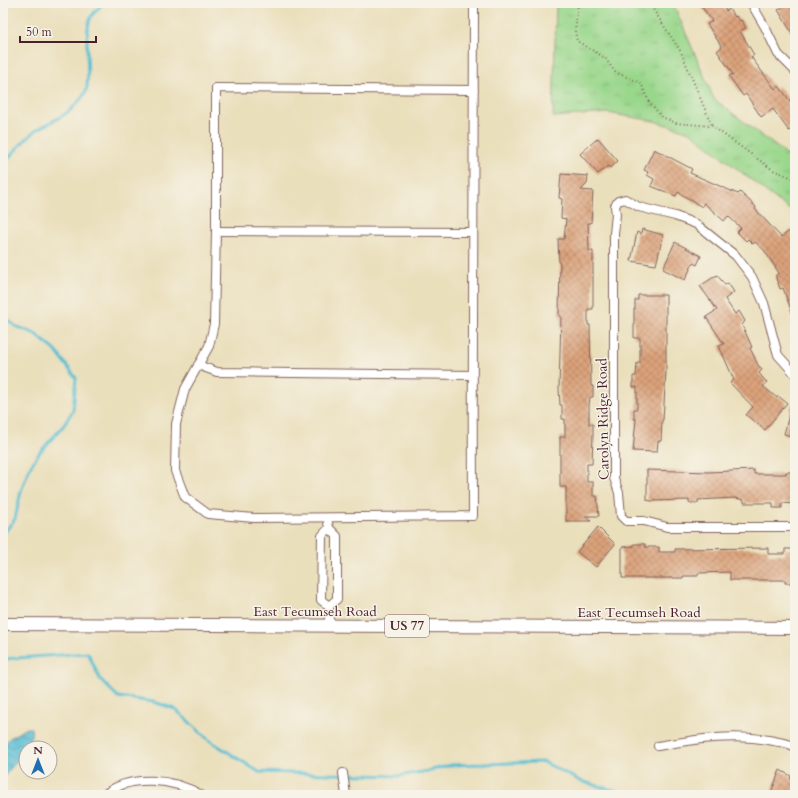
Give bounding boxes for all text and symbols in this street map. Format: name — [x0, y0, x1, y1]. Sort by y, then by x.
scale bar — [20, 18, 96, 44]
text: 50 m — [26, 24, 53, 40]
street label: Carolyn Ridge Road — [592, 357, 614, 480]
street label: East Tecumseh Road — [253, 602, 377, 621]
street label: East Tecumseh Road — [577, 603, 701, 622]
road number: US 77 — [385, 615, 429, 637]
north arrow — [18, 740, 58, 780]
text: N — [33, 743, 43, 758]

